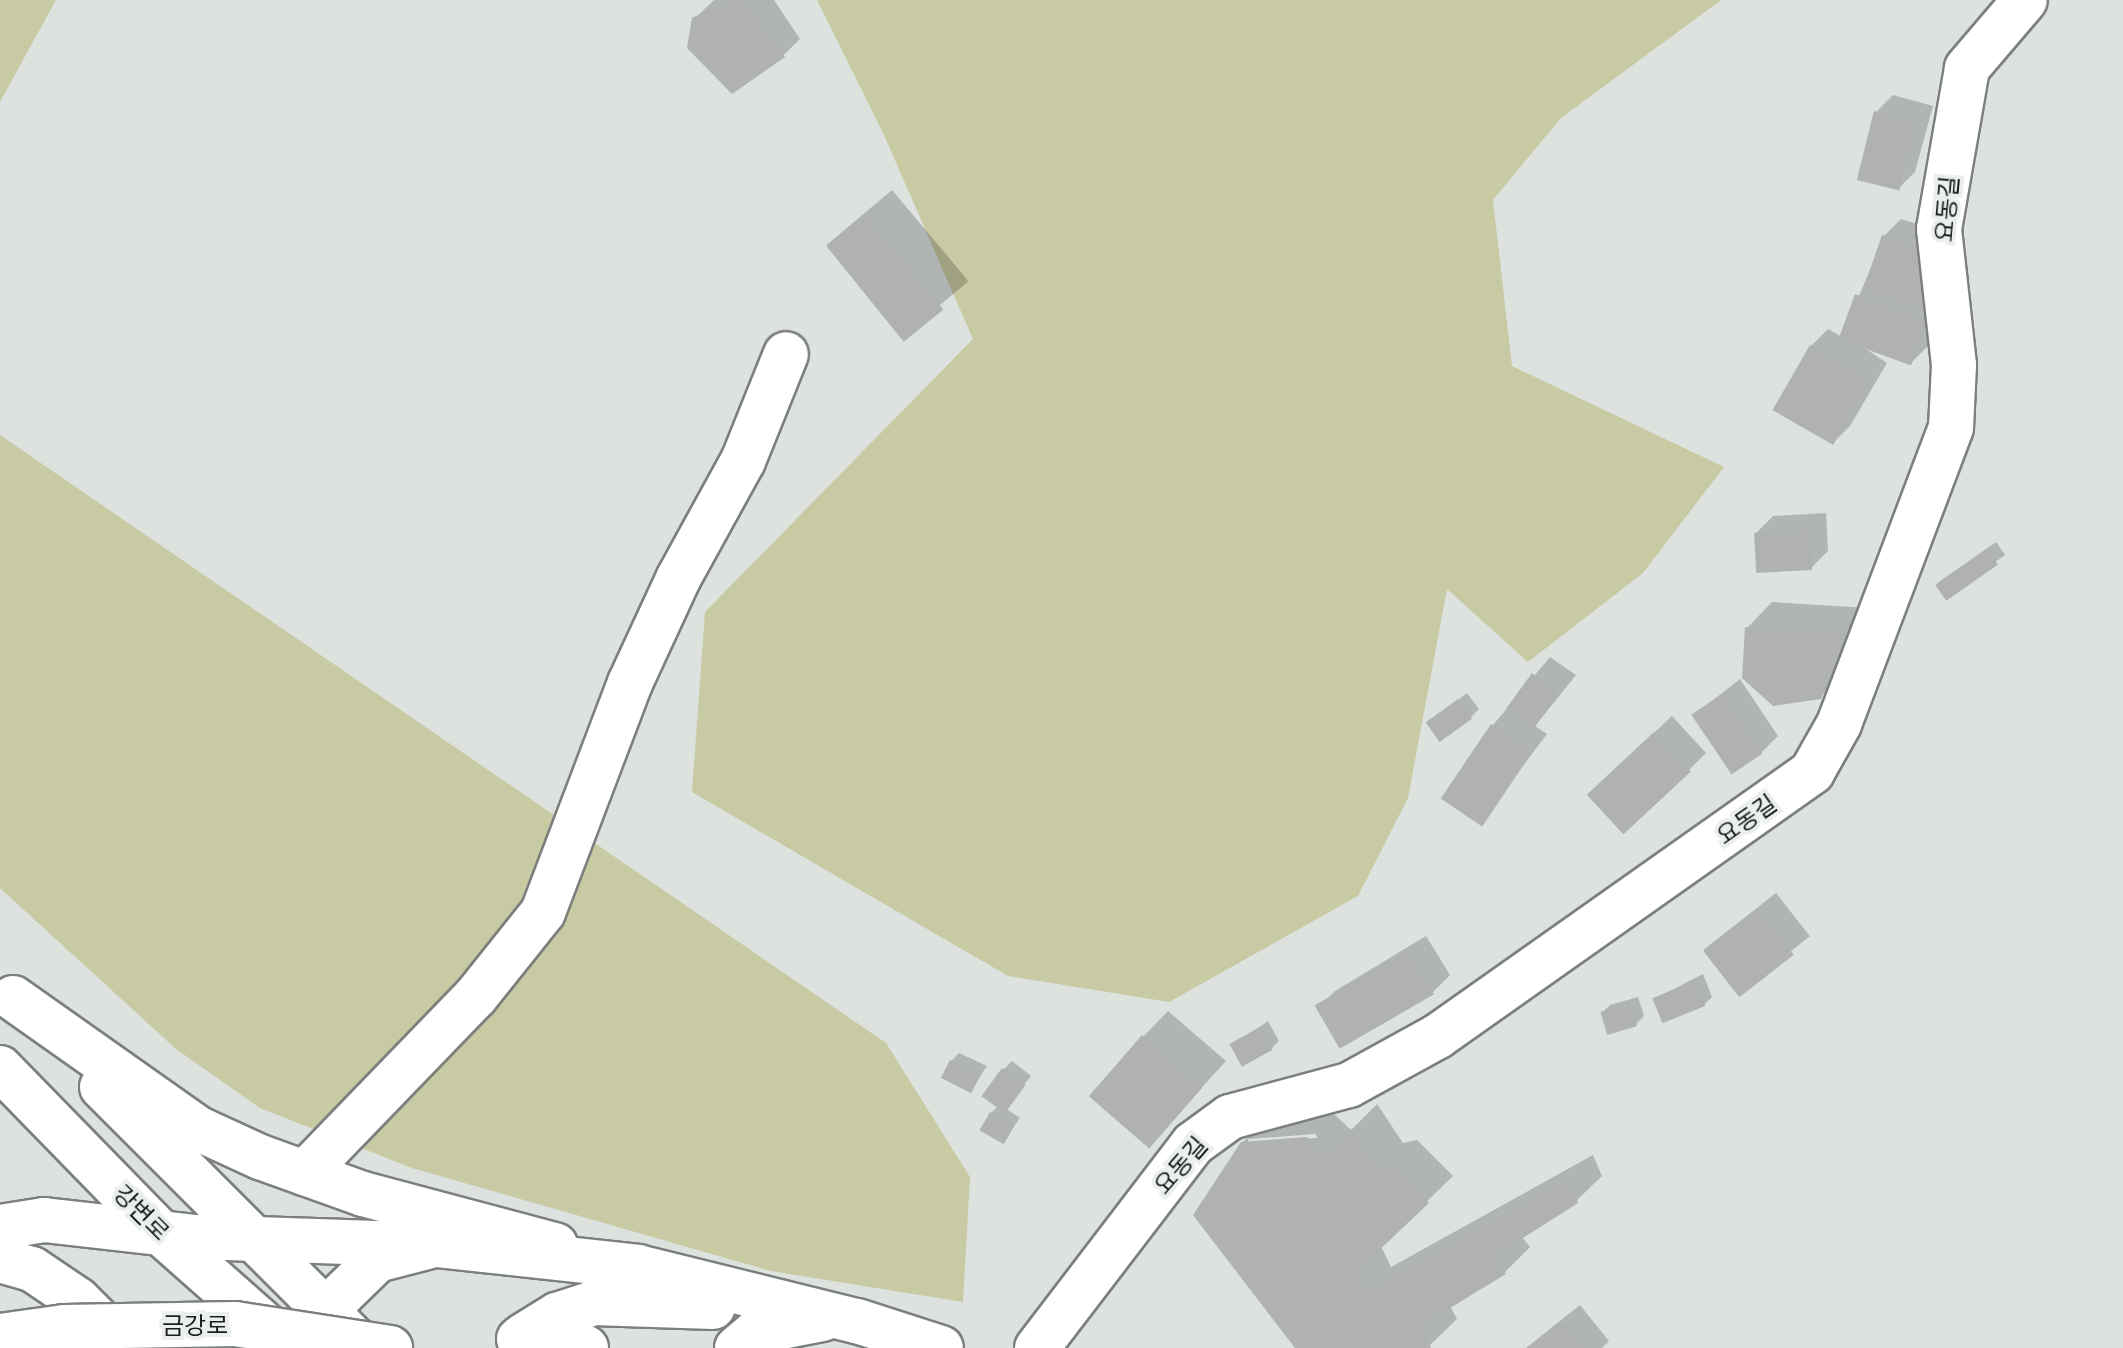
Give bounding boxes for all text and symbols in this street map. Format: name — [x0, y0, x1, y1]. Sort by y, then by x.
street label: 요동길 — [1929, 175, 1963, 243]
street label: 요동길 — [1711, 788, 1781, 850]
street label: 요동길 — [1147, 1131, 1213, 1199]
street label: 강변로 — [108, 1178, 176, 1246]
street label: 금강로 — [162, 1311, 228, 1339]

